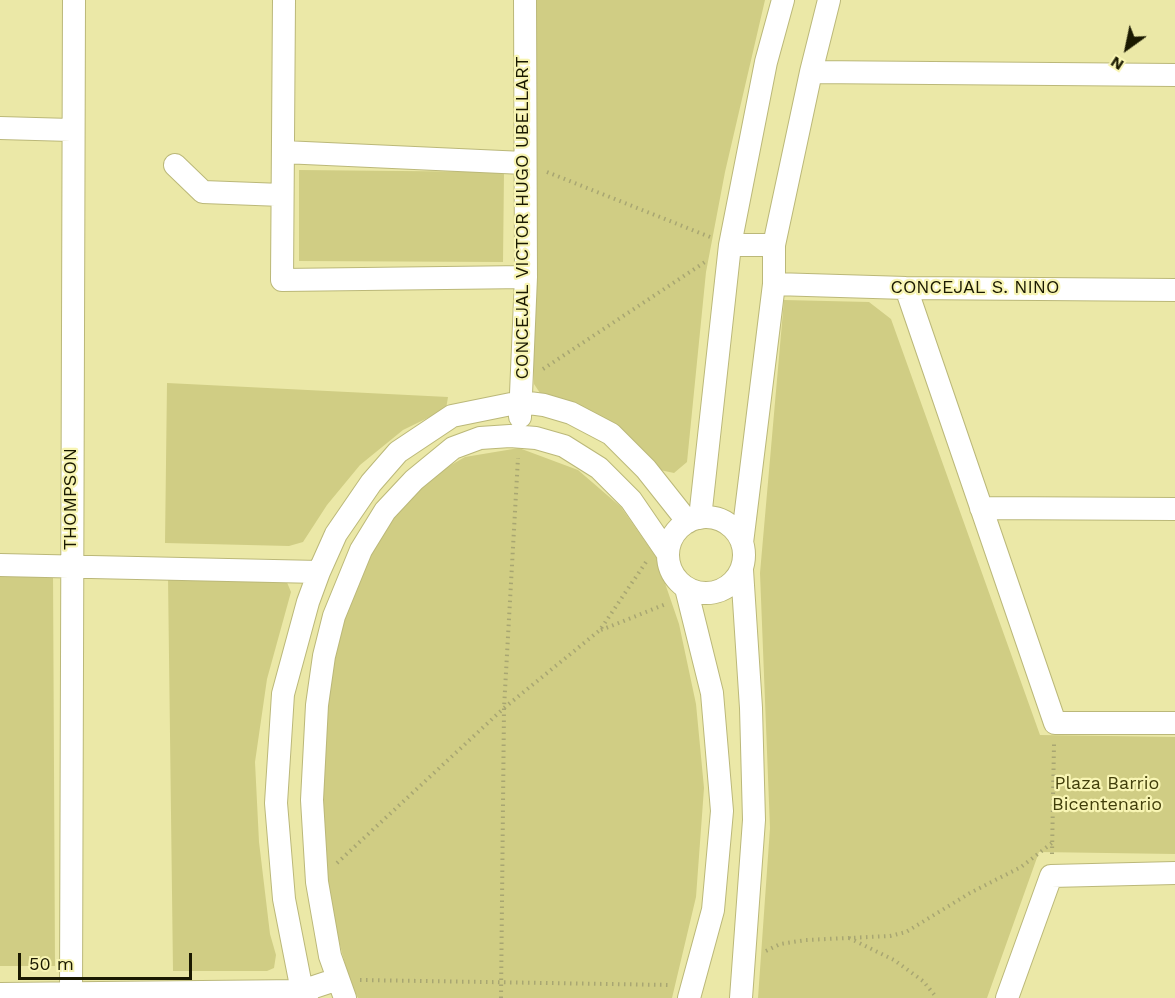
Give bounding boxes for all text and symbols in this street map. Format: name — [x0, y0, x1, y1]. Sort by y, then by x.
north arrow — [1097, 18, 1157, 78]
text: N — [1107, 52, 1127, 75]
street label: CONCEJAL VICTOR HUGO UBELLART — [512, 56, 534, 380]
street label: CONCEJAL S. NINO — [891, 277, 1059, 299]
street label: THOMPSON — [60, 448, 82, 550]
park label: Plaza Barrio Bicentenario — [1052, 773, 1162, 816]
scale bar — [21, 941, 195, 979]
text: 50 m — [29, 953, 74, 974]

